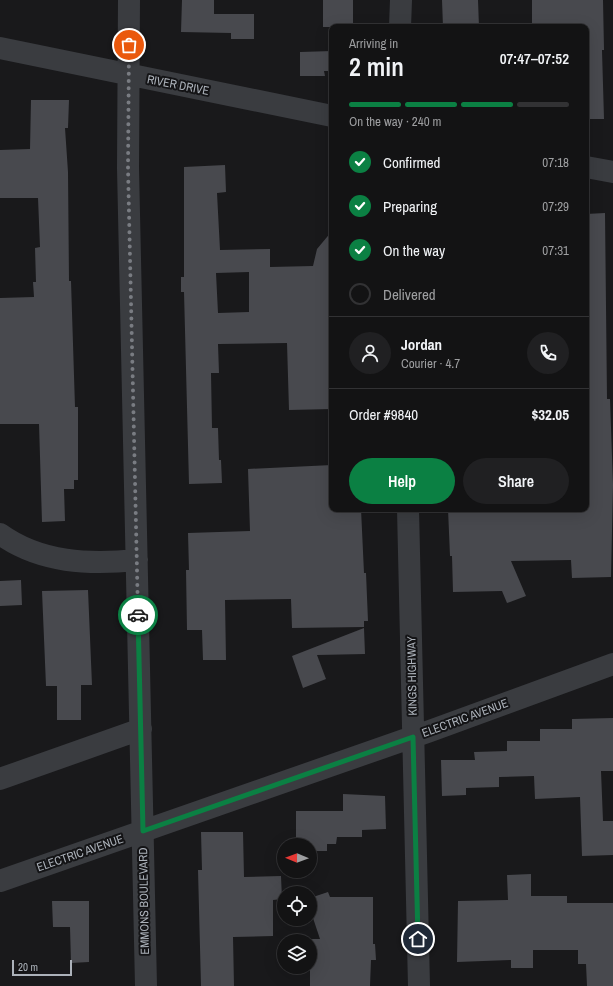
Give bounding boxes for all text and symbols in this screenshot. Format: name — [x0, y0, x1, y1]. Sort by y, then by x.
pin — [112, 28, 146, 62]
icon: bag — [118, 34, 140, 56]
text: Arriving in — [349, 35, 398, 52]
text: 07:47–07:52 — [500, 48, 569, 69]
text: 2 min — [349, 49, 404, 84]
street label: RIVER DRIVE — [146, 71, 210, 99]
text: On the way · 240 m — [349, 113, 441, 130]
icon: check — [349, 151, 371, 173]
text: Confirmed — [383, 152, 440, 173]
text: 07:18 — [542, 154, 569, 171]
icon: check — [349, 195, 371, 217]
text: Preparing — [383, 196, 437, 217]
text: 07:29 — [542, 198, 569, 215]
icon: check — [349, 239, 371, 261]
text: On the way — [383, 240, 445, 261]
text: 07:31 — [542, 242, 569, 259]
text: Delivered — [383, 284, 436, 305]
button: person — [349, 332, 391, 374]
button: phone — [527, 332, 569, 374]
text: Jordan — [401, 334, 442, 355]
text: Courier · 4.7 — [401, 355, 460, 372]
text: Order #9840 — [349, 404, 418, 425]
text: $32.05 — [531, 404, 569, 425]
button: Help — [349, 458, 455, 504]
button: Share — [463, 458, 569, 504]
courier — [118, 595, 158, 635]
icon: car — [127, 604, 149, 626]
street label: KINGS HIGHWAY — [403, 636, 421, 716]
street label: ELECTRIC AVENUE — [420, 695, 510, 741]
street label: ELECTRIC AVENUE — [35, 831, 125, 875]
north arrow — [277, 838, 317, 878]
map controls — [277, 838, 317, 974]
street label: EMMONS BOULEVARD — [135, 847, 153, 955]
button: locate — [277, 886, 317, 926]
pin — [401, 922, 435, 956]
icon: home — [407, 928, 429, 950]
button: layers — [277, 934, 317, 974]
scale bar — [12, 958, 72, 977]
text: 20 m — [18, 960, 38, 974]

